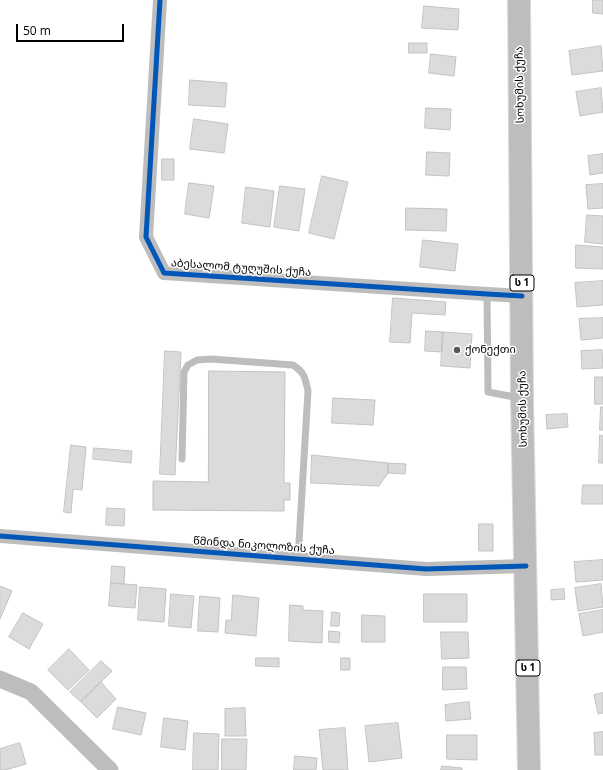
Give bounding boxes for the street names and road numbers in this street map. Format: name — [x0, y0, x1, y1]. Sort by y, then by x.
street label: სოხუმის ქუჩა — [513, 46, 527, 124]
street label: აბესალომ ტუღუშის ქუჩა — [170, 257, 312, 279]
road number: ს 1 — [510, 275, 534, 291]
street label: სოხუმის ქუჩა — [516, 370, 530, 448]
street label: წმინდა ნიკოლოზის ქუჩა — [193, 534, 335, 558]
road number: ს 1 — [516, 660, 540, 676]

